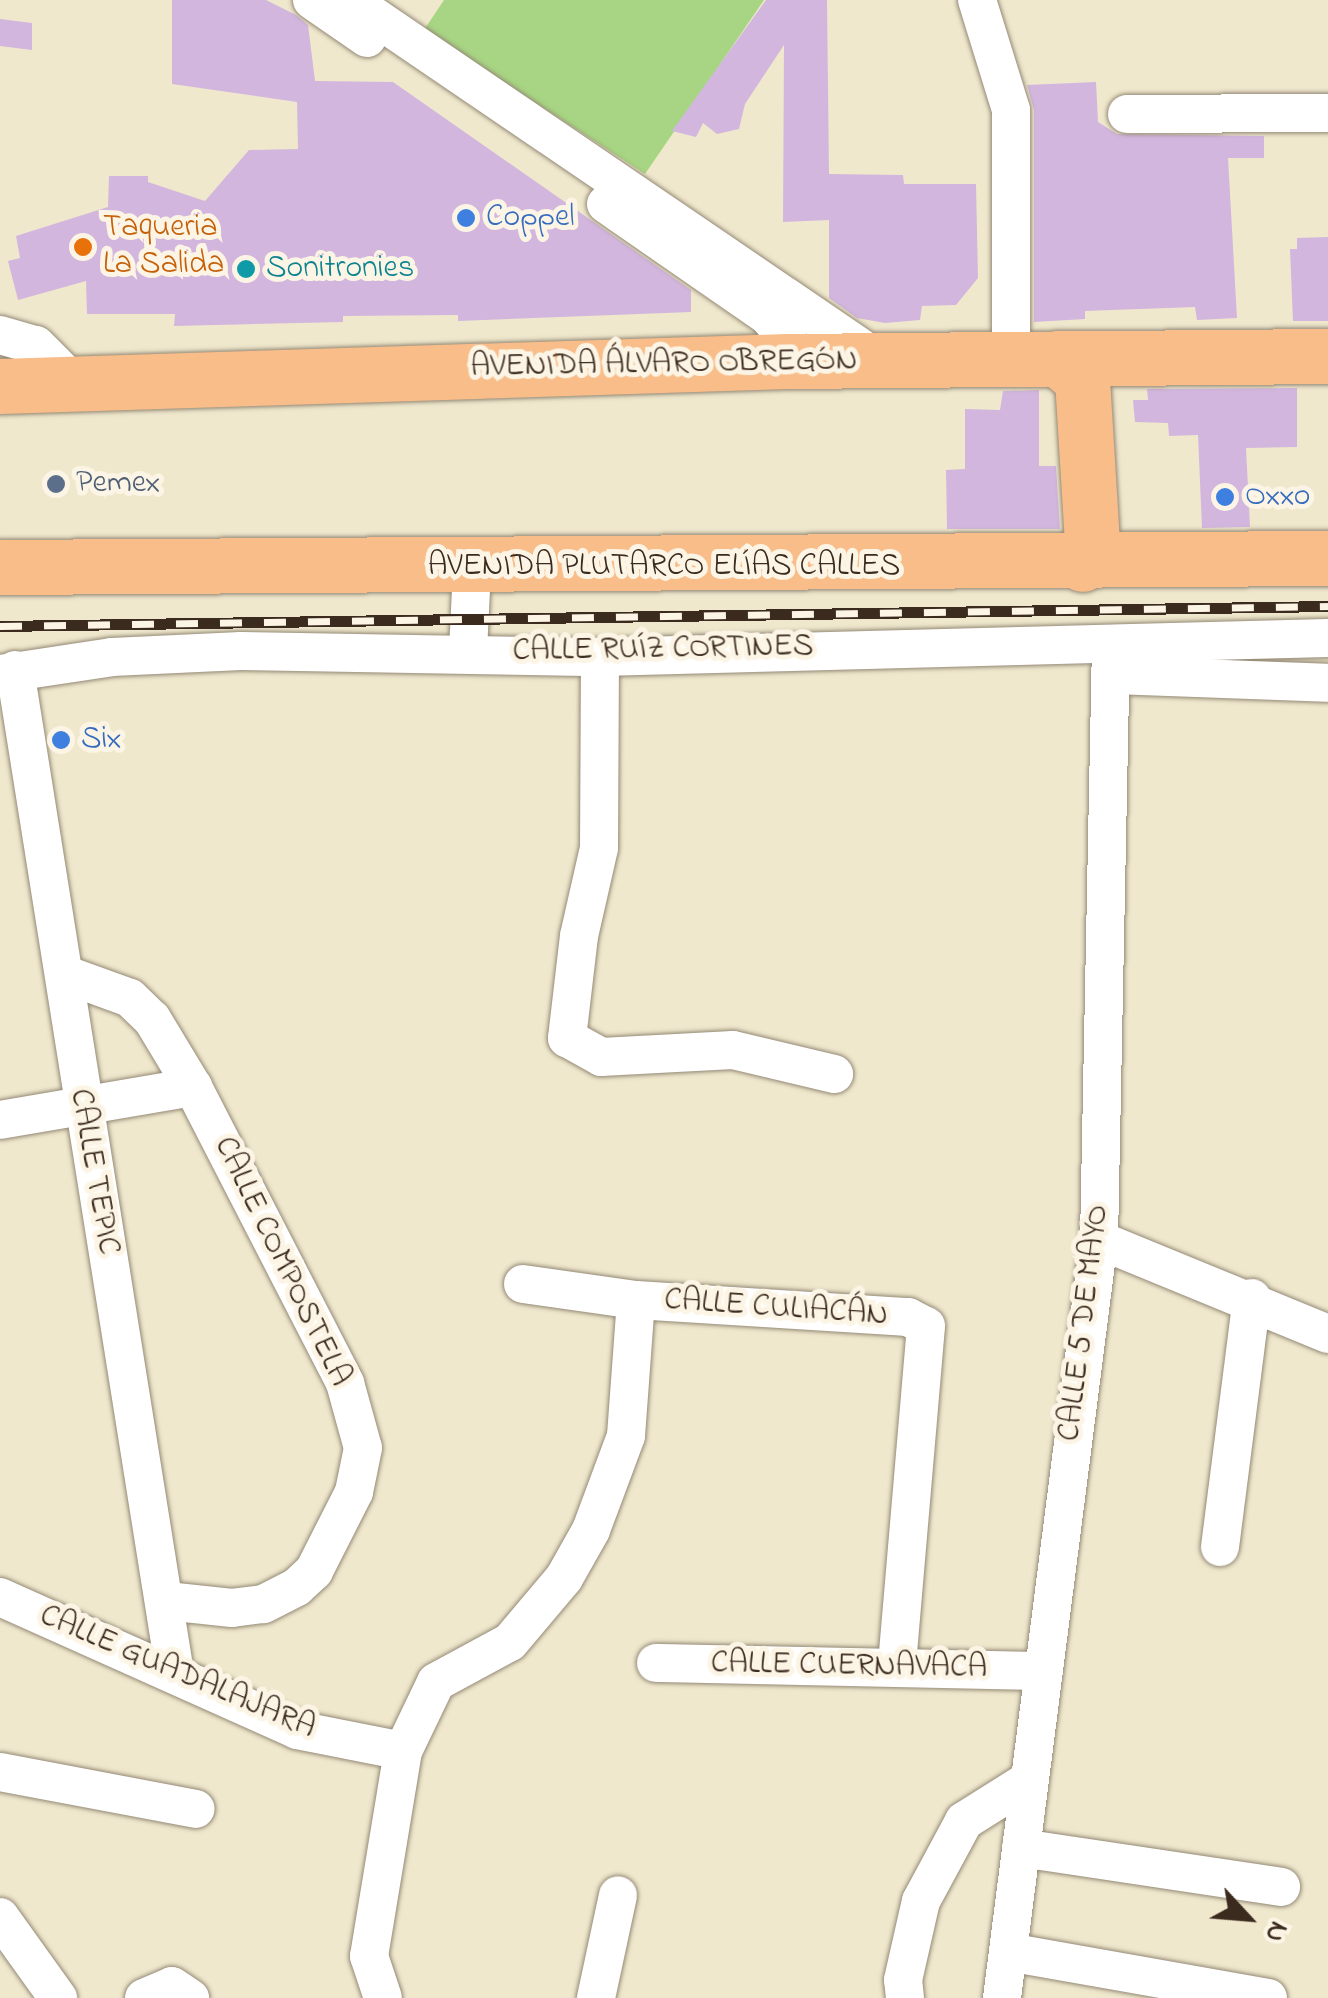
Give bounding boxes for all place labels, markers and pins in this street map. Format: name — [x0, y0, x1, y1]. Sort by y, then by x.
place label: Coppel — [486, 199, 575, 237]
marker: Coppel — [455, 207, 477, 229]
place label: Taqueria La Salida — [103, 210, 224, 285]
marker: Taqueria La Salida — [72, 236, 94, 258]
place label: Sonitronies — [266, 250, 414, 288]
marker: Sonitronies — [235, 258, 257, 280]
place label: Pemex — [76, 465, 160, 503]
marker: Pemex — [45, 473, 67, 495]
place label: Oxxo — [1245, 478, 1310, 516]
marker: Oxxo — [1214, 486, 1236, 508]
place label: Six — [81, 721, 122, 759]
marker: Six — [50, 729, 72, 751]

